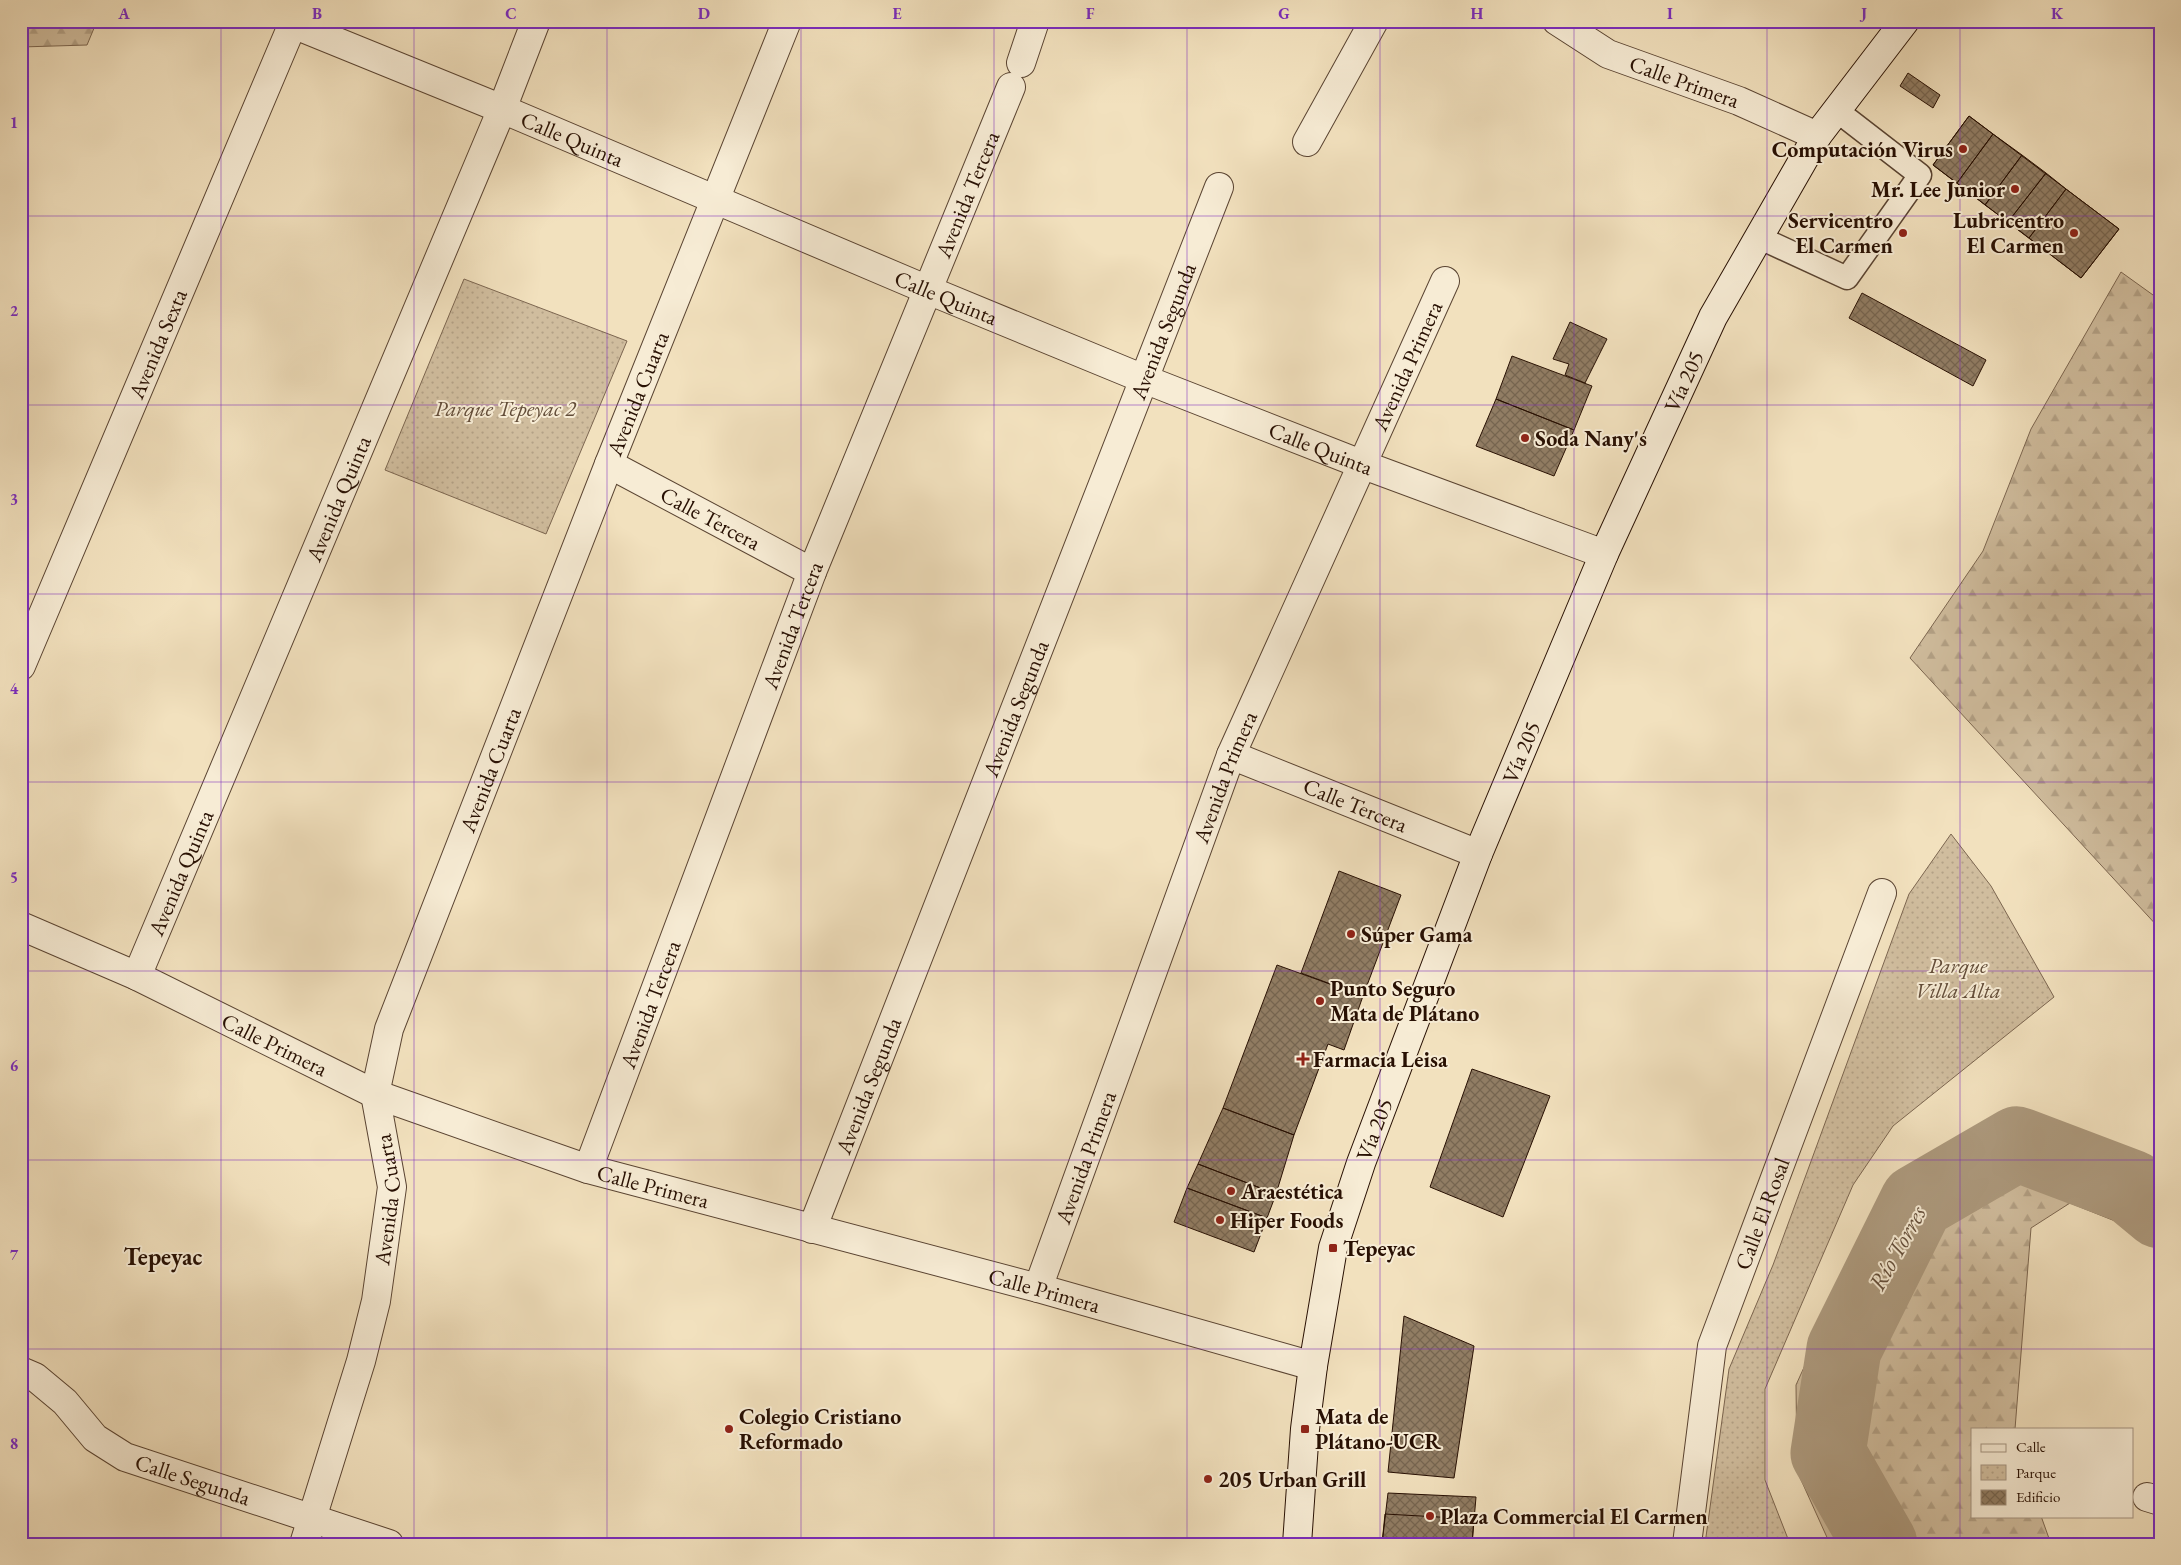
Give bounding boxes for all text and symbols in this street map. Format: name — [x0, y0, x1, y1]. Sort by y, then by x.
text: A — [117, 3, 130, 24]
text: B — [312, 3, 322, 24]
text: C — [505, 3, 517, 24]
text: D — [698, 3, 710, 24]
text: E — [892, 3, 902, 24]
text: F — [1086, 3, 1095, 24]
text: G — [1278, 3, 1290, 24]
text: H — [1471, 3, 1484, 24]
text: I — [1667, 3, 1673, 24]
text: J — [1859, 3, 1867, 24]
text: K — [2051, 3, 2064, 24]
street label: Calle Primera — [1626, 48, 1744, 115]
street label: Calle Quinta — [516, 104, 628, 174]
text: 1 — [10, 112, 18, 133]
street label: Avenida Tercera — [928, 126, 1006, 263]
place label: Computación Virus — [1772, 135, 1953, 164]
marker: Computación Virus — [1957, 143, 1969, 155]
place label: Mr. Lee Junior — [1871, 175, 2006, 204]
marker: Mr. Lee Junior — [2009, 183, 2021, 195]
place label: Servicentro El Carmen — [1788, 206, 1894, 260]
place label: Lubricentro El Carmen — [1953, 206, 2065, 260]
marker: Servicentro El Carmen — [1897, 227, 1909, 239]
marker: Lubricentro El Carmen — [2068, 227, 2080, 239]
street label: Avenida Segunda — [1123, 258, 1203, 404]
street label: Calle Quinta — [890, 263, 1002, 332]
street label: Avenida Sexta — [121, 284, 194, 404]
street label: Avenida Primera — [1364, 296, 1449, 436]
text: 2 — [10, 300, 19, 321]
street label: Avenida Cuarta — [599, 327, 675, 461]
street label: Vía 205 — [1657, 346, 1710, 417]
park label: Parque Tepeyac 2 — [434, 394, 577, 423]
street label: Calle Quinta — [1265, 415, 1377, 482]
place label: Soda Nany's — [1535, 424, 1647, 453]
street label: Avenida Quinta — [298, 431, 377, 567]
marker: Soda Nany's — [1519, 432, 1531, 444]
street label: Calle Tercera — [655, 479, 766, 557]
text: 3 — [10, 489, 18, 510]
street label: Avenida Tercera — [755, 557, 829, 694]
street label: Avenida Segunda — [975, 636, 1055, 782]
text: 4 — [10, 678, 19, 699]
street label: Avenida Cuarta — [452, 703, 527, 837]
street label: Avenida Primera — [1185, 706, 1264, 848]
street label: Vía 205 — [1495, 717, 1547, 787]
street label: Calle Tercera — [1299, 771, 1412, 839]
street label: Avenida Quinta — [141, 805, 220, 941]
text: 5 — [10, 867, 18, 888]
place label: Súper Gama — [1361, 920, 1473, 949]
marker: Súper Gama — [1345, 928, 1357, 940]
street label: Avenida Tercera — [612, 936, 687, 1073]
park label: Parque Villa Alta — [1915, 951, 2001, 1005]
place label: Punto Seguro Mata de Plátano — [1330, 974, 1479, 1028]
marker: Punto Seguro Mata de Plátano — [1314, 995, 1326, 1007]
street label: Calle Primera — [217, 1006, 333, 1083]
street label: Avenida Segunda — [828, 1013, 908, 1159]
place label: Farmacia Leisa — [1313, 1045, 1448, 1074]
marker: Farmacia Leisa — [1297, 1053, 1309, 1065]
text: 6 — [10, 1055, 19, 1076]
street label: Avenida Primera — [1048, 1087, 1123, 1229]
street label: Vía 205 — [1349, 1094, 1399, 1165]
street label: Avenida Cuarta — [367, 1132, 407, 1268]
street label: Calle El Rosal — [1727, 1153, 1796, 1274]
street label: Calle Primera — [594, 1158, 712, 1215]
place label: Araestética — [1240, 1177, 1344, 1206]
marker: Araestética — [1225, 1185, 1237, 1197]
water label: Río Torres — [1861, 1200, 1933, 1296]
place label: Hiper Foods — [1230, 1206, 1343, 1235]
marker: Hiper Foods — [1214, 1214, 1226, 1226]
place label: Tepeyac — [1343, 1234, 1415, 1263]
district label: Tepeyac — [124, 1241, 203, 1273]
marker: Tepeyac — [1327, 1242, 1339, 1254]
text: 7 — [10, 1244, 19, 1265]
street label: Calle Primera — [985, 1261, 1104, 1320]
place label: Colegio Cristiano Reformado — [739, 1402, 901, 1456]
place label: Mata de Plátano-UCR — [1315, 1402, 1442, 1456]
marker: Colegio Cristiano Reformado — [723, 1423, 735, 1435]
marker: Mata de Plátano-UCR — [1299, 1423, 1311, 1435]
legend — [1971, 1428, 2134, 1518]
text: 8 — [10, 1433, 18, 1454]
text: Calle — [2016, 1437, 2046, 1456]
street label: Calle Segunda — [131, 1447, 254, 1512]
text: Parque — [2016, 1463, 2056, 1482]
place label: 205 Urban Grill — [1218, 1465, 1366, 1494]
marker: 205 Urban Grill — [1202, 1473, 1214, 1485]
text: Edificio — [2016, 1487, 2060, 1506]
place label: Plaza Commercial El Carmen — [1440, 1502, 1708, 1531]
marker: Plaza Commercial El Carmen — [1424, 1510, 1436, 1522]

